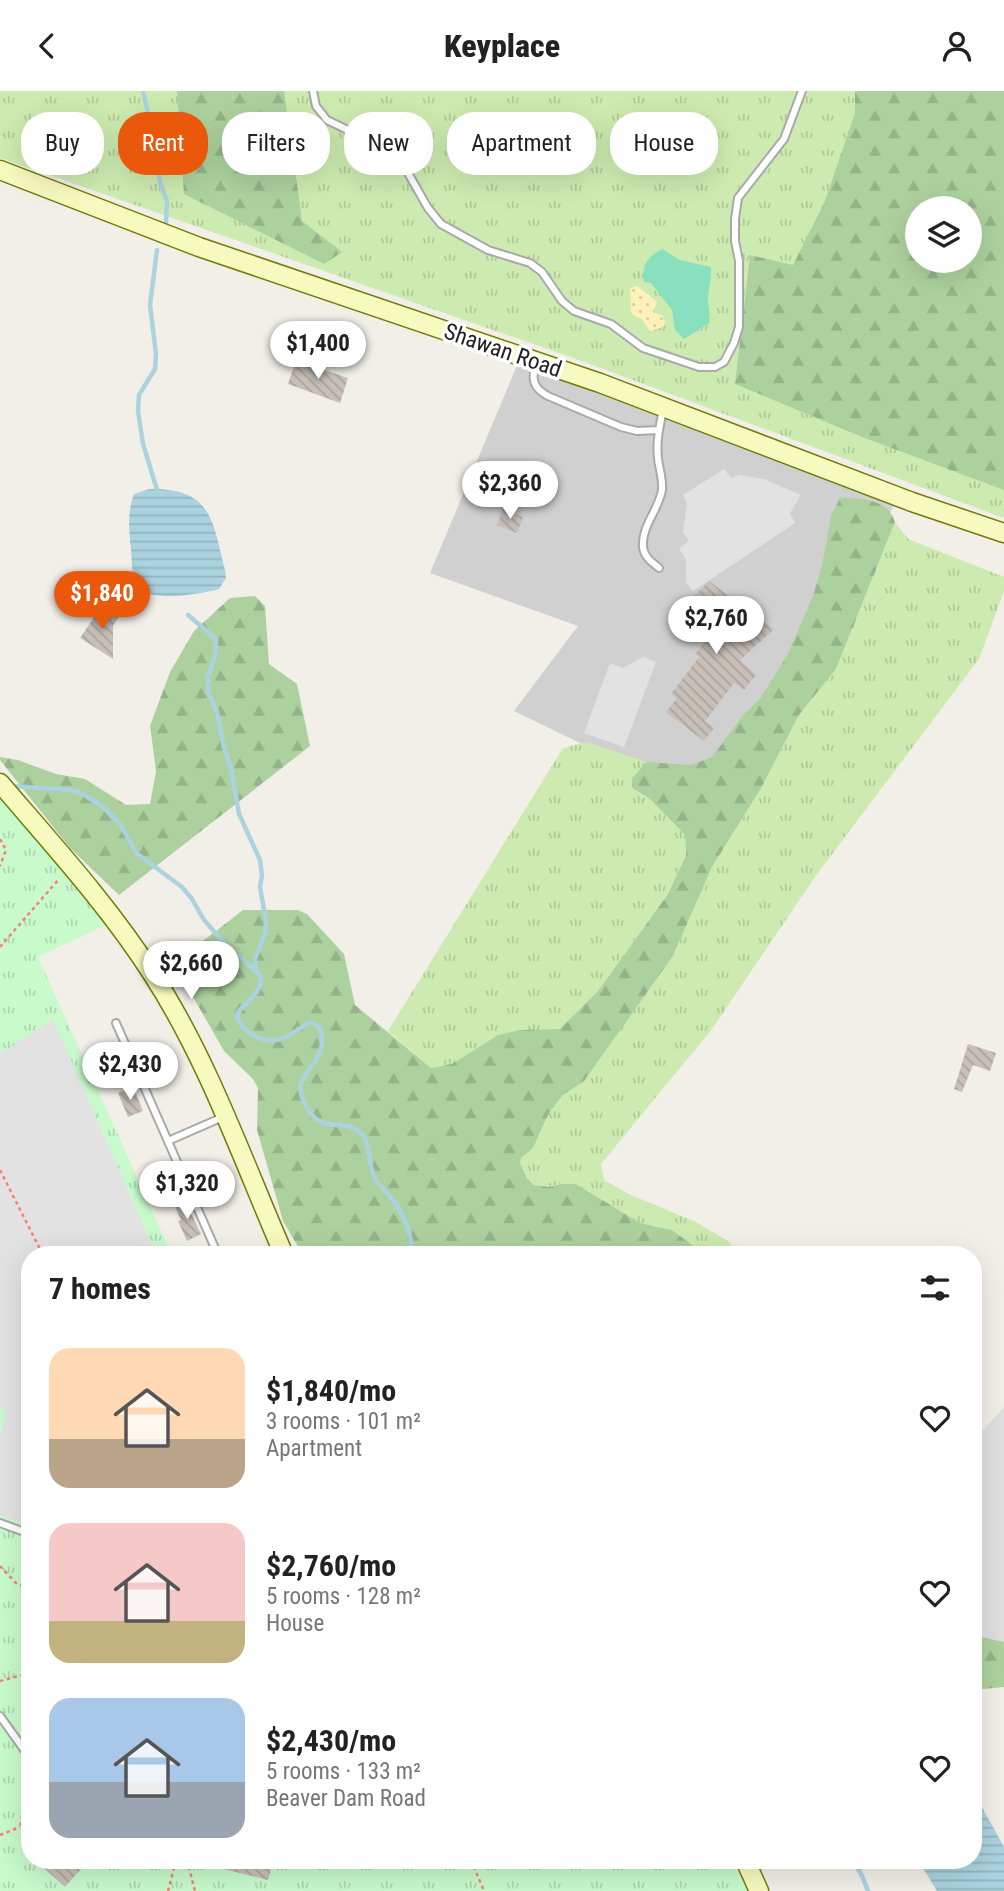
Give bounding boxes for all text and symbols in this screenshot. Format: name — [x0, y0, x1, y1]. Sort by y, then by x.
icon: back — [28, 27, 66, 65]
text: Keyplace — [444, 27, 560, 65]
icon: person — [938, 27, 976, 65]
chip: Buy — [21, 112, 104, 175]
chip: Rent — [118, 112, 208, 175]
chip: Filters — [222, 112, 330, 175]
chip: New — [344, 112, 433, 175]
chip: Apartment — [447, 112, 596, 175]
chip: House — [610, 112, 718, 175]
map controls — [905, 196, 982, 273]
button: layers — [905, 196, 982, 273]
street label: Shawan Road — [440, 318, 565, 383]
pin: $1,400 — [261, 321, 375, 381]
text: $1,400 — [286, 330, 350, 357]
pin: $2,360 — [453, 461, 567, 521]
text: $2,360 — [478, 470, 542, 497]
pin: $1,840 — [45, 571, 159, 631]
text: $1,840 — [70, 580, 134, 607]
pin: $2,760 — [659, 596, 773, 656]
text: $2,760 — [684, 605, 748, 632]
pin: $2,660 — [134, 941, 248, 1001]
text: $2,660 — [159, 950, 223, 977]
pin: $2,430 — [73, 1042, 187, 1102]
text: $2,430 — [98, 1051, 162, 1078]
pin: $1,320 — [130, 1161, 244, 1221]
text: $1,320 — [155, 1170, 219, 1197]
icon: filters — [916, 1269, 954, 1307]
text: 7 homes — [49, 1271, 151, 1306]
text: $1,840/mo — [266, 1373, 396, 1408]
icon: home — [105, 1376, 189, 1460]
icon: heart — [916, 1399, 954, 1437]
text: 3 rooms · 101 m² — [266, 1408, 421, 1435]
text: Apartment — [266, 1435, 362, 1462]
text: $2,760/mo — [266, 1548, 396, 1583]
icon: home — [105, 1551, 189, 1635]
icon: heart — [916, 1574, 954, 1612]
text: 5 rooms · 128 m² — [266, 1583, 421, 1610]
text: House — [266, 1610, 324, 1637]
text: $2,430/mo — [266, 1723, 396, 1758]
icon: home — [105, 1726, 189, 1810]
icon: heart — [916, 1749, 954, 1787]
text: 5 rooms · 133 m² — [266, 1758, 421, 1785]
text: Beaver Dam Road — [266, 1785, 426, 1812]

